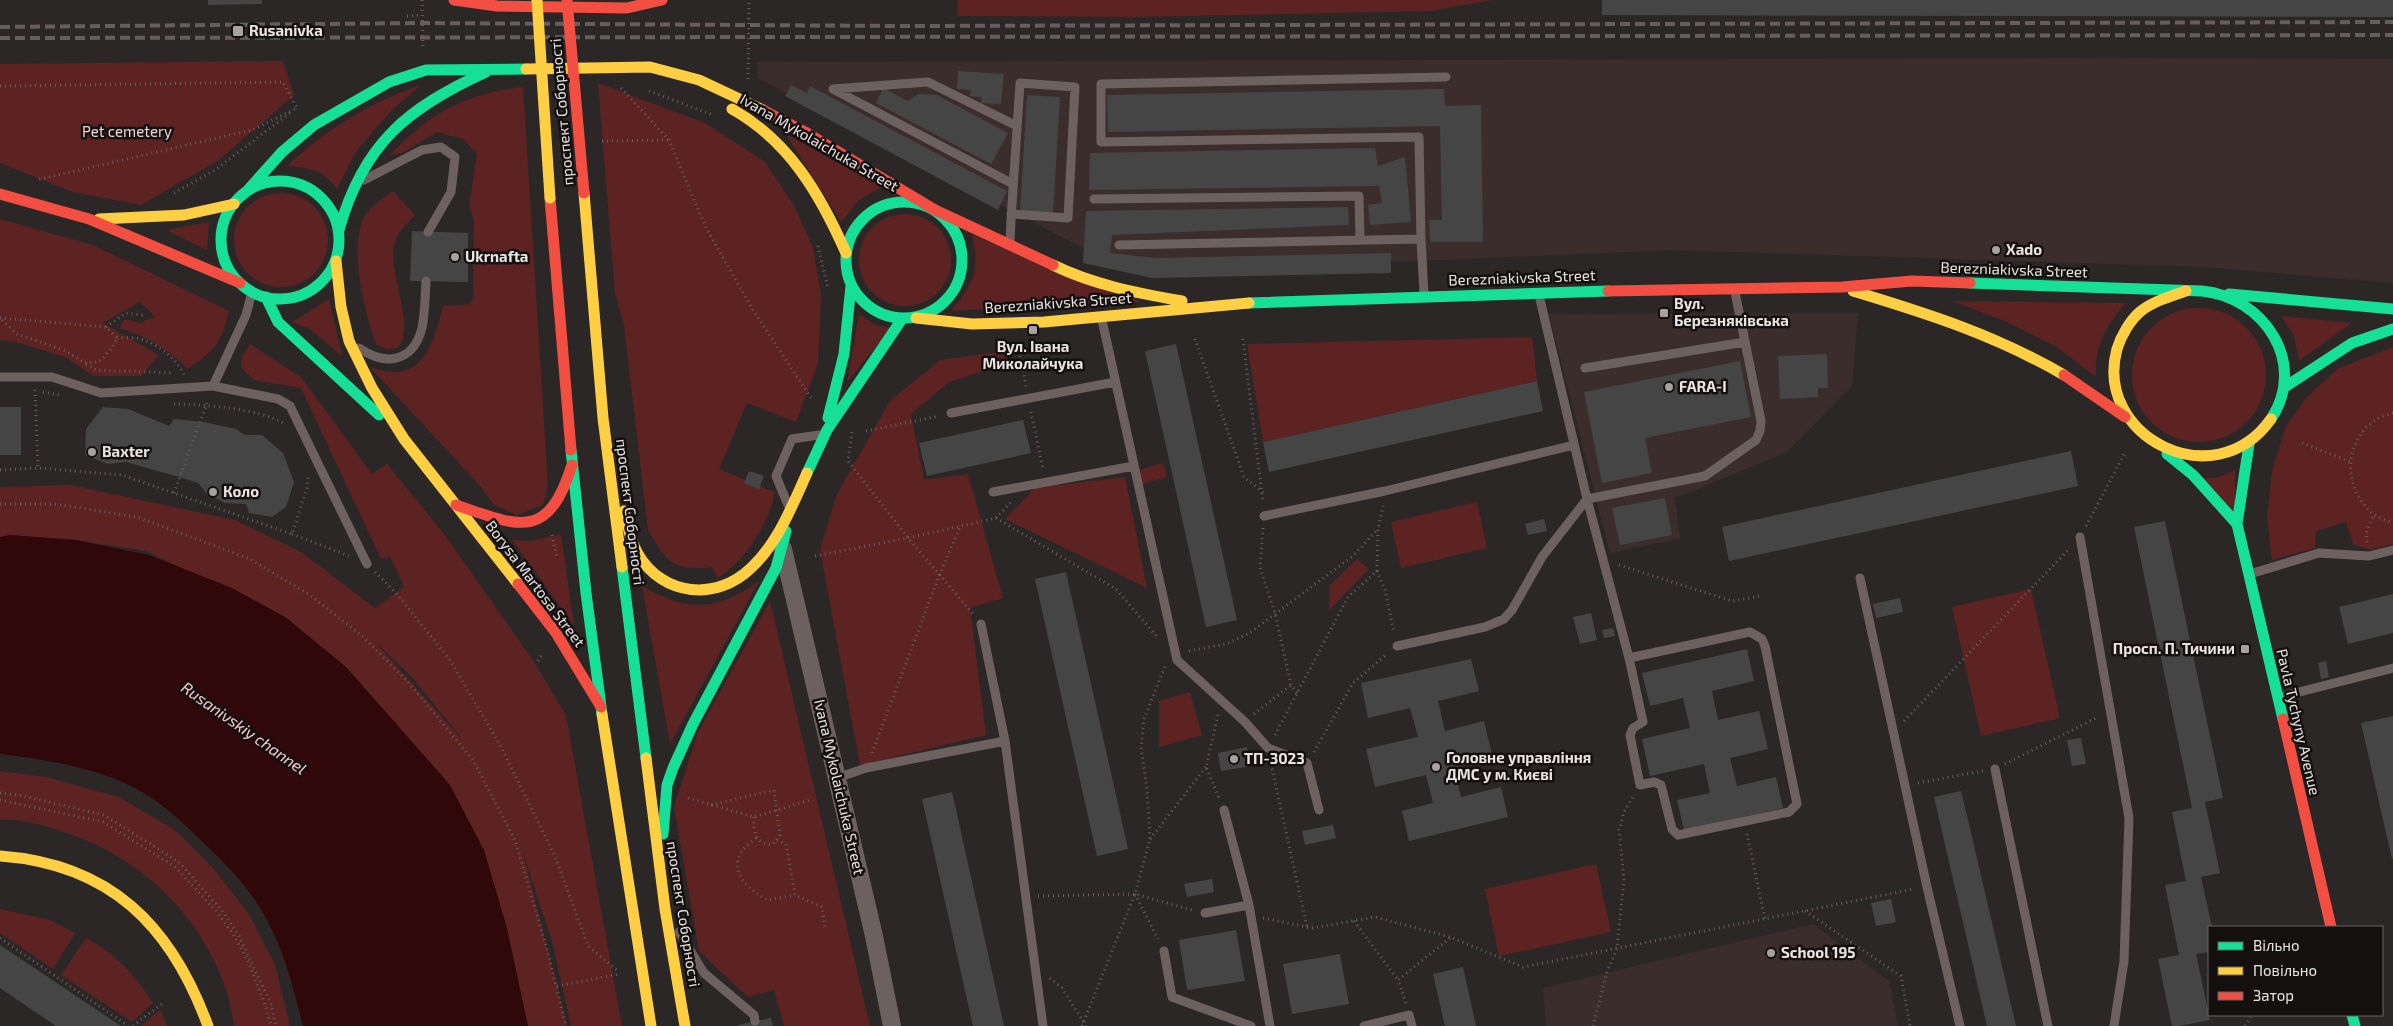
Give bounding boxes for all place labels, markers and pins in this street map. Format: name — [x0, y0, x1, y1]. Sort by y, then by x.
place label: Rusanivka — [249, 21, 323, 39]
marker: Rusanivka — [231, 24, 245, 38]
place label: Xado — [2006, 240, 2042, 258]
marker: Xado — [1990, 244, 2002, 256]
place label: Ukrnafta — [465, 247, 528, 265]
marker: Ukrnafta — [449, 251, 461, 263]
place label: Вул. Березняківська — [1674, 294, 1789, 329]
marker: Вул. Березняківська — [1658, 307, 1670, 319]
marker: Вул. Івана Миколайчука — [1027, 324, 1039, 336]
place label: Вул. Івана Миколайчука — [983, 337, 1083, 372]
place label: FARA-I — [1679, 377, 1727, 395]
marker: FARA-I — [1663, 381, 1675, 393]
place label: Baxter — [102, 442, 150, 460]
marker: Baxter — [86, 446, 98, 458]
place label: Коло — [223, 482, 259, 500]
marker: Коло — [207, 486, 219, 498]
place label: Просп. П. Тичини — [2113, 639, 2235, 657]
marker: Просп. П. Тичини — [2239, 643, 2251, 655]
place label: Головне управління ДМС у м. Києві — [1446, 748, 1591, 783]
place label: ТП-3023 — [1244, 749, 1305, 767]
marker: ТП-3023 — [1228, 753, 1240, 765]
marker: Головне управління ДМС у м. Києві — [1430, 761, 1442, 773]
place label: School 195 — [1781, 943, 1856, 961]
marker: School 195 — [1765, 947, 1777, 959]

